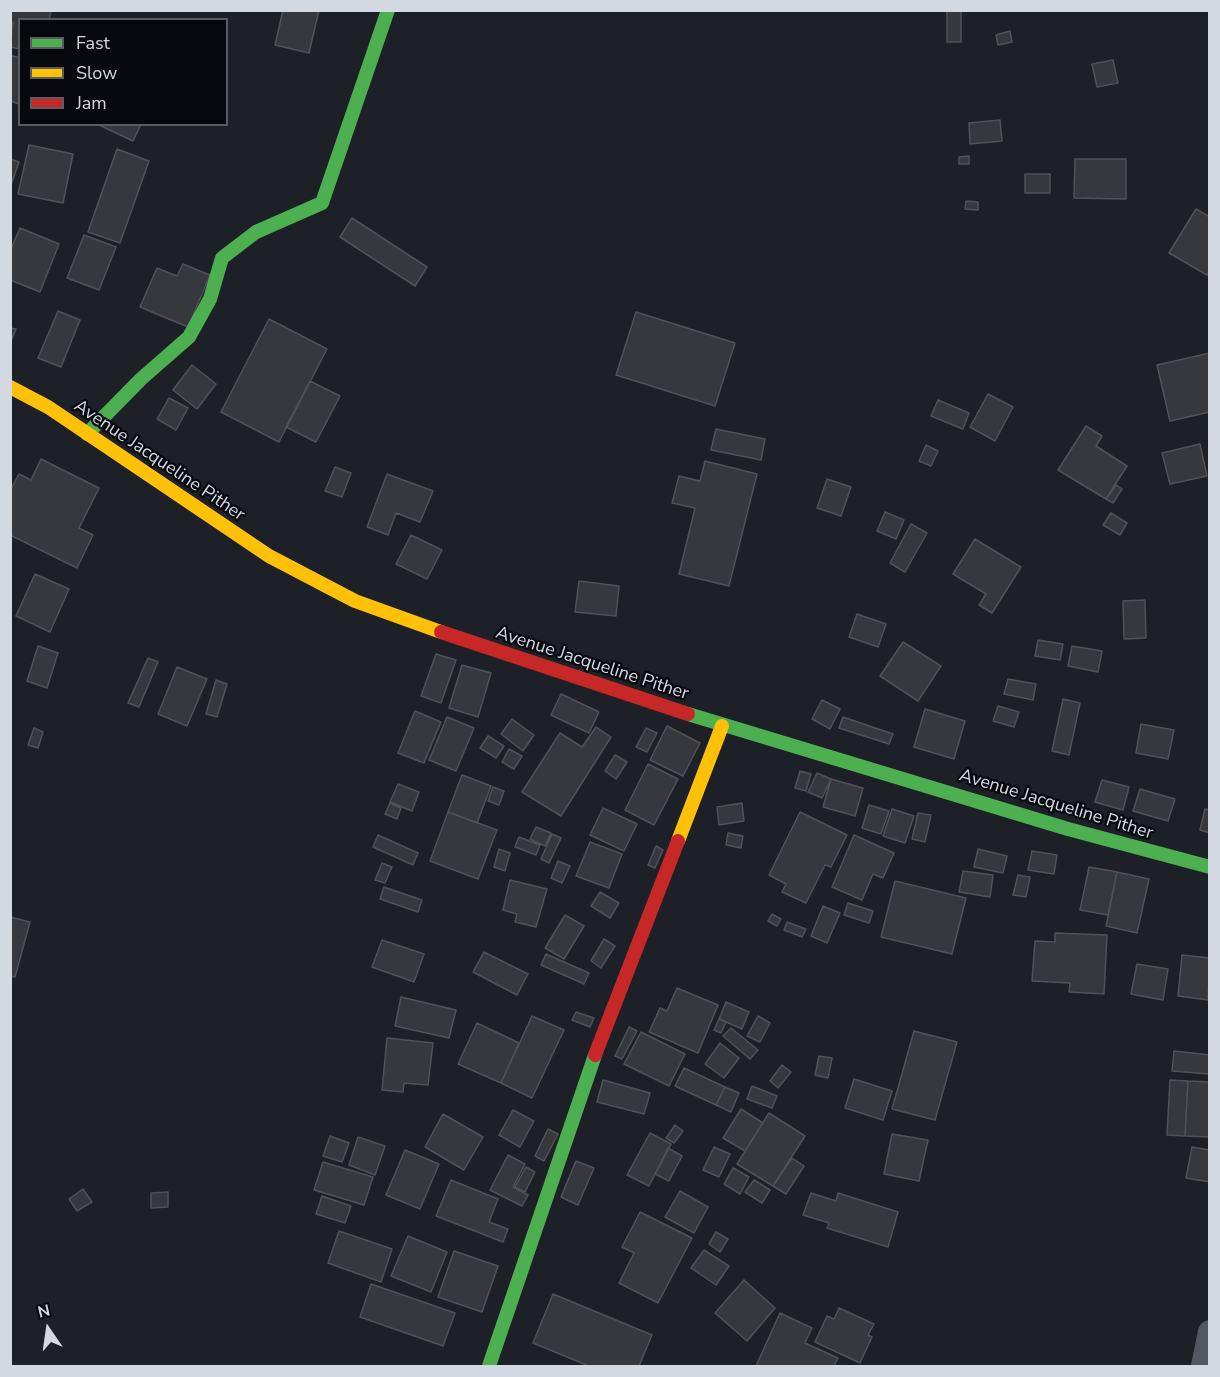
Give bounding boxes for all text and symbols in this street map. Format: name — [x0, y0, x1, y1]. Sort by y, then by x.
legend — [18, 18, 228, 126]
text: Fast — [76, 31, 110, 55]
text: Slow — [76, 61, 117, 85]
text: Jam — [76, 91, 107, 115]
street label: Avenue Jacqueline Pither — [69, 396, 249, 526]
street label: Avenue Jacqueline Pither — [493, 623, 691, 705]
street label: Avenue Jacqueline Pither — [956, 765, 1156, 845]
north arrow — [18, 1299, 78, 1359]
text: N — [36, 1299, 52, 1324]

